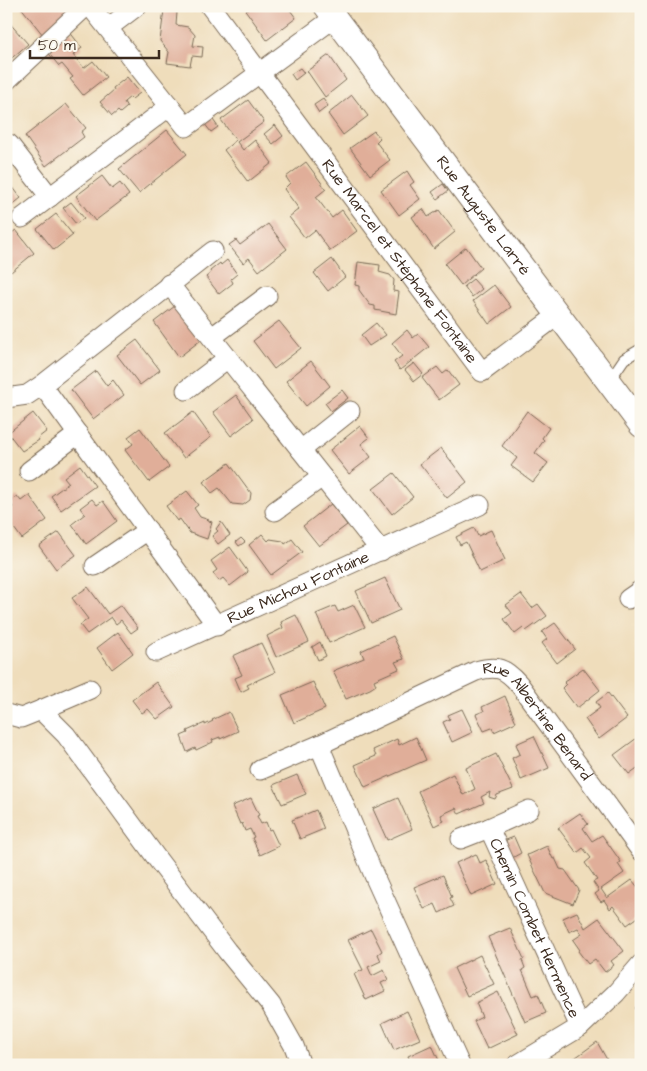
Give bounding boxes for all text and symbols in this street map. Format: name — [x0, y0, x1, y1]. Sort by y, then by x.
scale bar — [30, 28, 159, 60]
text: 50 m — [38, 35, 76, 56]
street label: Rue Auguste Larré — [431, 151, 536, 280]
street label: Rue Marcel et Stéphane Fontaine — [317, 155, 483, 368]
street label: Rue Michou Fontaine — [224, 546, 373, 629]
street label: Rue Albertine Benard — [481, 657, 597, 785]
street label: Chemin Combet Hermence — [484, 835, 586, 1022]

